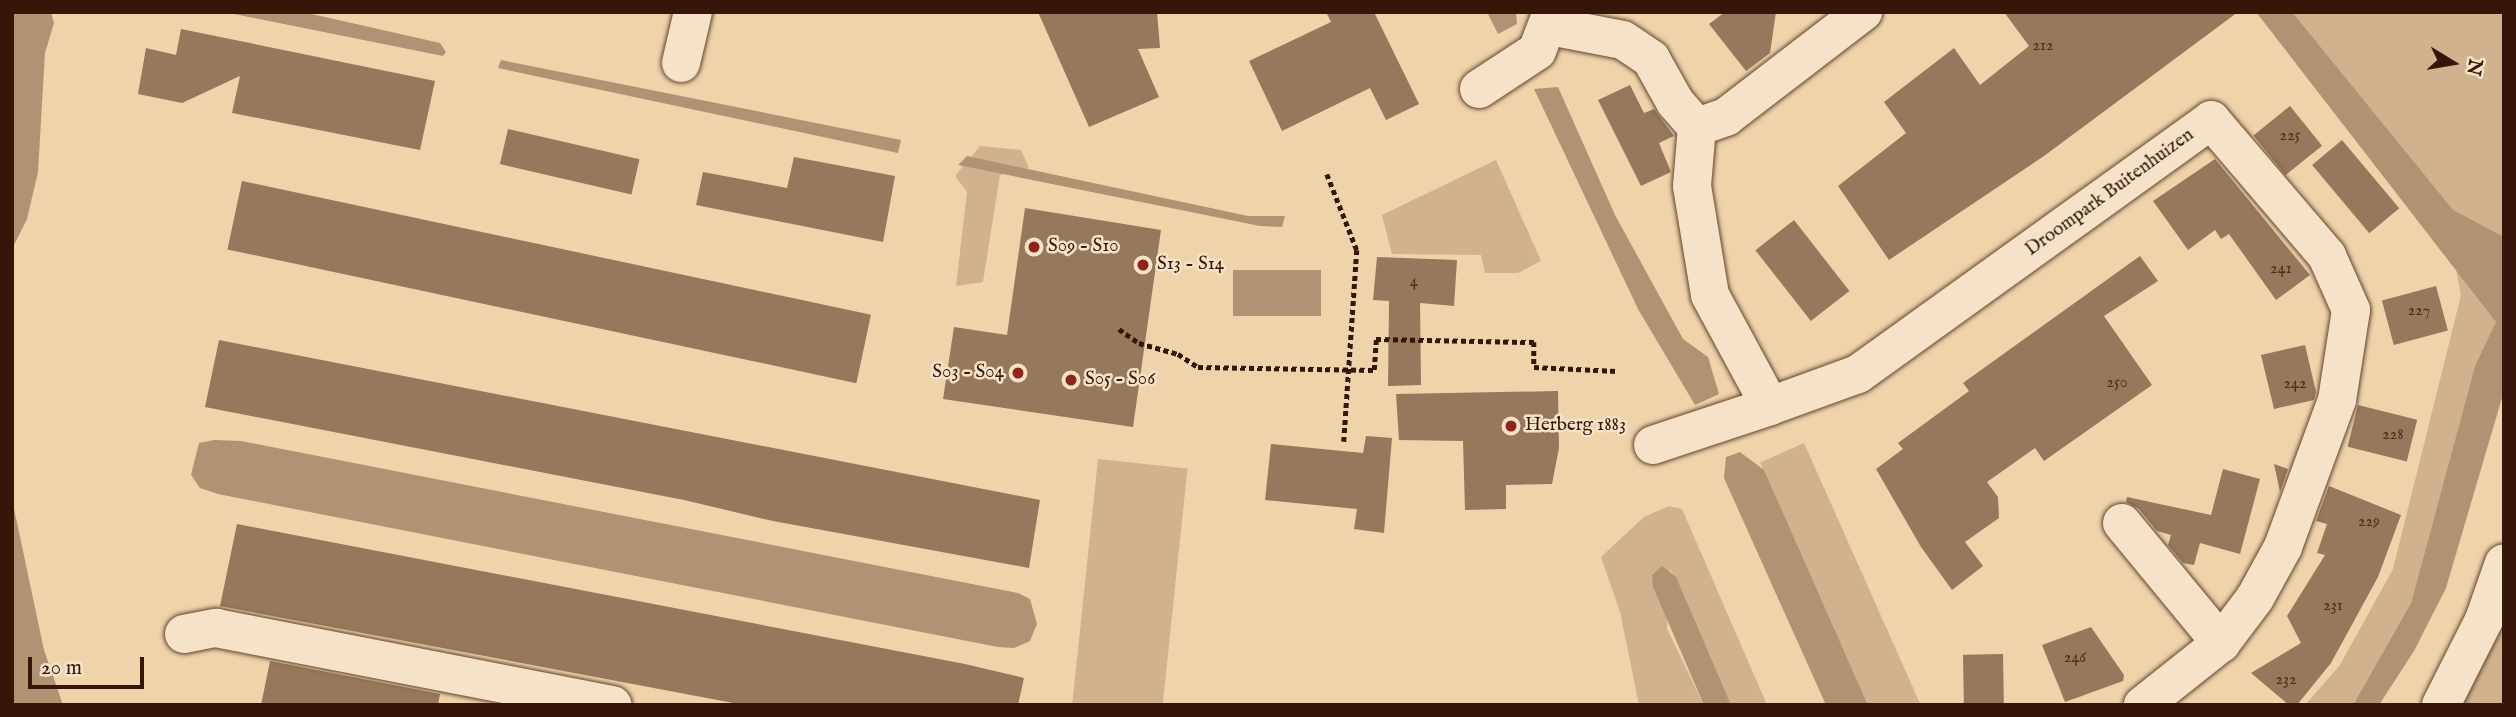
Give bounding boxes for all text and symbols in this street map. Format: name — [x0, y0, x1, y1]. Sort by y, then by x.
north arrow — [2418, 28, 2488, 98]
house number: 212 — [2033, 36, 2053, 56]
text: N — [2460, 57, 2487, 77]
street label: Droompark Buitenhuizen — [2021, 124, 2199, 262]
house number: 225 — [2280, 126, 2300, 146]
place label: S09 - S10 — [1048, 236, 1119, 258]
marker: S09 - S10 — [1026, 239, 1042, 255]
place label: S13 - S14 — [1157, 254, 1224, 276]
marker: S13 - S14 — [1135, 257, 1151, 273]
house number: 241 — [2270, 259, 2292, 279]
house number: 4 — [1410, 272, 1418, 292]
house number: 227 — [2408, 301, 2430, 321]
place label: S03 - S04 — [932, 362, 1004, 384]
marker: S03 - S04 — [1010, 365, 1026, 381]
place label: S05 - S06 — [1085, 369, 1155, 391]
marker: S05 - S06 — [1063, 372, 1079, 388]
house number: 250 — [2106, 373, 2128, 393]
house number: 242 — [2284, 374, 2306, 394]
place label: Herberg 1883 — [1525, 415, 1626, 437]
marker: Herberg 1883 — [1503, 418, 1519, 434]
house number: 228 — [2382, 425, 2404, 445]
house number: 229 — [2358, 512, 2380, 532]
house number: 231 — [2323, 596, 2343, 616]
scale bar — [32, 644, 147, 688]
house number: 246 — [2064, 648, 2086, 668]
text: 20 m — [41, 655, 82, 682]
house number: 232 — [2276, 670, 2296, 690]

